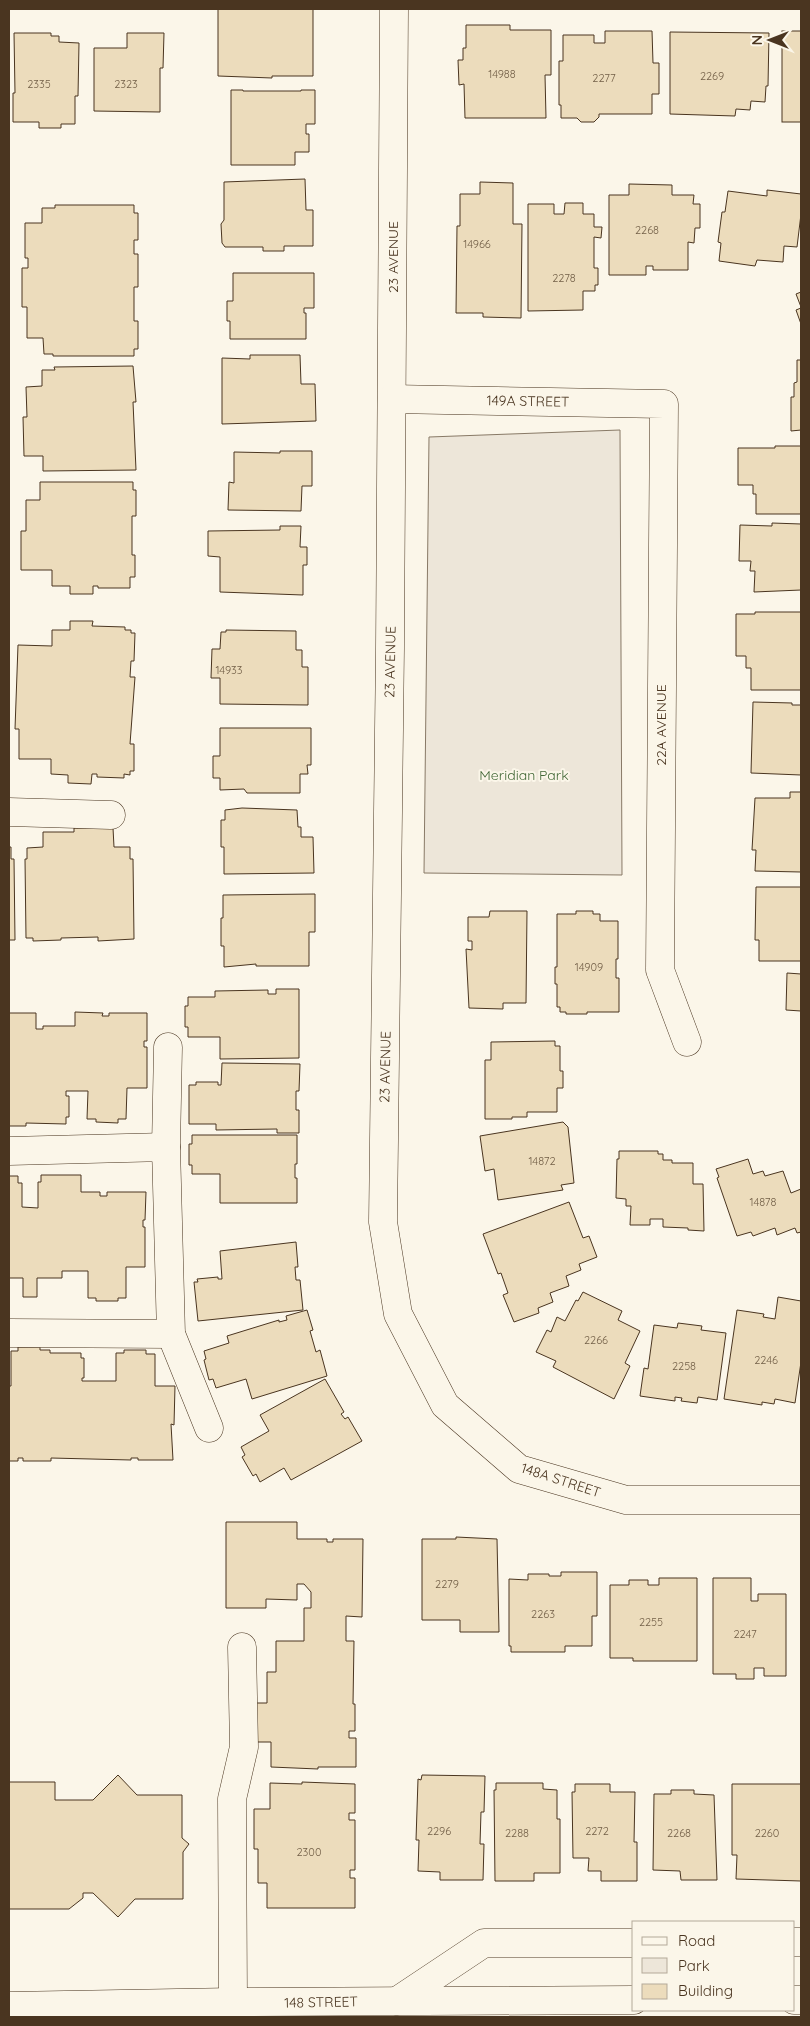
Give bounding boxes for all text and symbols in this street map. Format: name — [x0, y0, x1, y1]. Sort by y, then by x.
north arrow — [745, 15, 795, 65]
text: N — [748, 35, 766, 45]
house number: 14988 — [488, 67, 516, 81]
house number: 2269 — [700, 69, 724, 83]
house number: 2277 — [592, 71, 616, 85]
house number: 2335 — [27, 77, 51, 91]
house number: 2323 — [114, 77, 138, 91]
street label: 23 AVENUE — [384, 221, 402, 293]
house number: 2268 — [635, 223, 659, 237]
house number: 14966 — [463, 237, 491, 251]
house number: 2278 — [552, 271, 576, 285]
street label: 149A STREET — [486, 391, 570, 411]
street label: 23 AVENUE — [380, 626, 400, 698]
house number: 14933 — [215, 663, 243, 677]
street label: 22A AVENUE — [652, 684, 670, 766]
park label: Meridian Park — [479, 766, 569, 784]
house number: 14909 — [575, 960, 603, 974]
street label: 23 AVENUE — [375, 1031, 395, 1103]
house number: 14872 — [528, 1154, 556, 1168]
house number: 14878 — [750, 1195, 777, 1209]
house number: 2266 — [584, 1333, 608, 1347]
house number: 2246 — [754, 1353, 778, 1367]
house number: 2258 — [672, 1359, 696, 1373]
street label: 148A STREET — [519, 1459, 603, 1501]
house number: 2279 — [435, 1577, 459, 1591]
house number: 2263 — [531, 1607, 555, 1621]
house number: 2255 — [639, 1615, 663, 1629]
house number: 2247 — [733, 1627, 757, 1641]
house number: 2296 — [427, 1824, 451, 1838]
house number: 2272 — [585, 1824, 609, 1838]
house number: 2288 — [505, 1826, 529, 1840]
house number: 2268 — [667, 1826, 691, 1840]
house number: 2260 — [755, 1826, 779, 1840]
house number: 2300 — [297, 1845, 321, 1859]
legend — [632, 1921, 795, 2011]
text: Road — [678, 1931, 715, 1950]
text: Park — [678, 1956, 710, 1975]
text: Building — [678, 1981, 733, 2000]
street label: 148 STREET — [284, 1992, 358, 2012]

